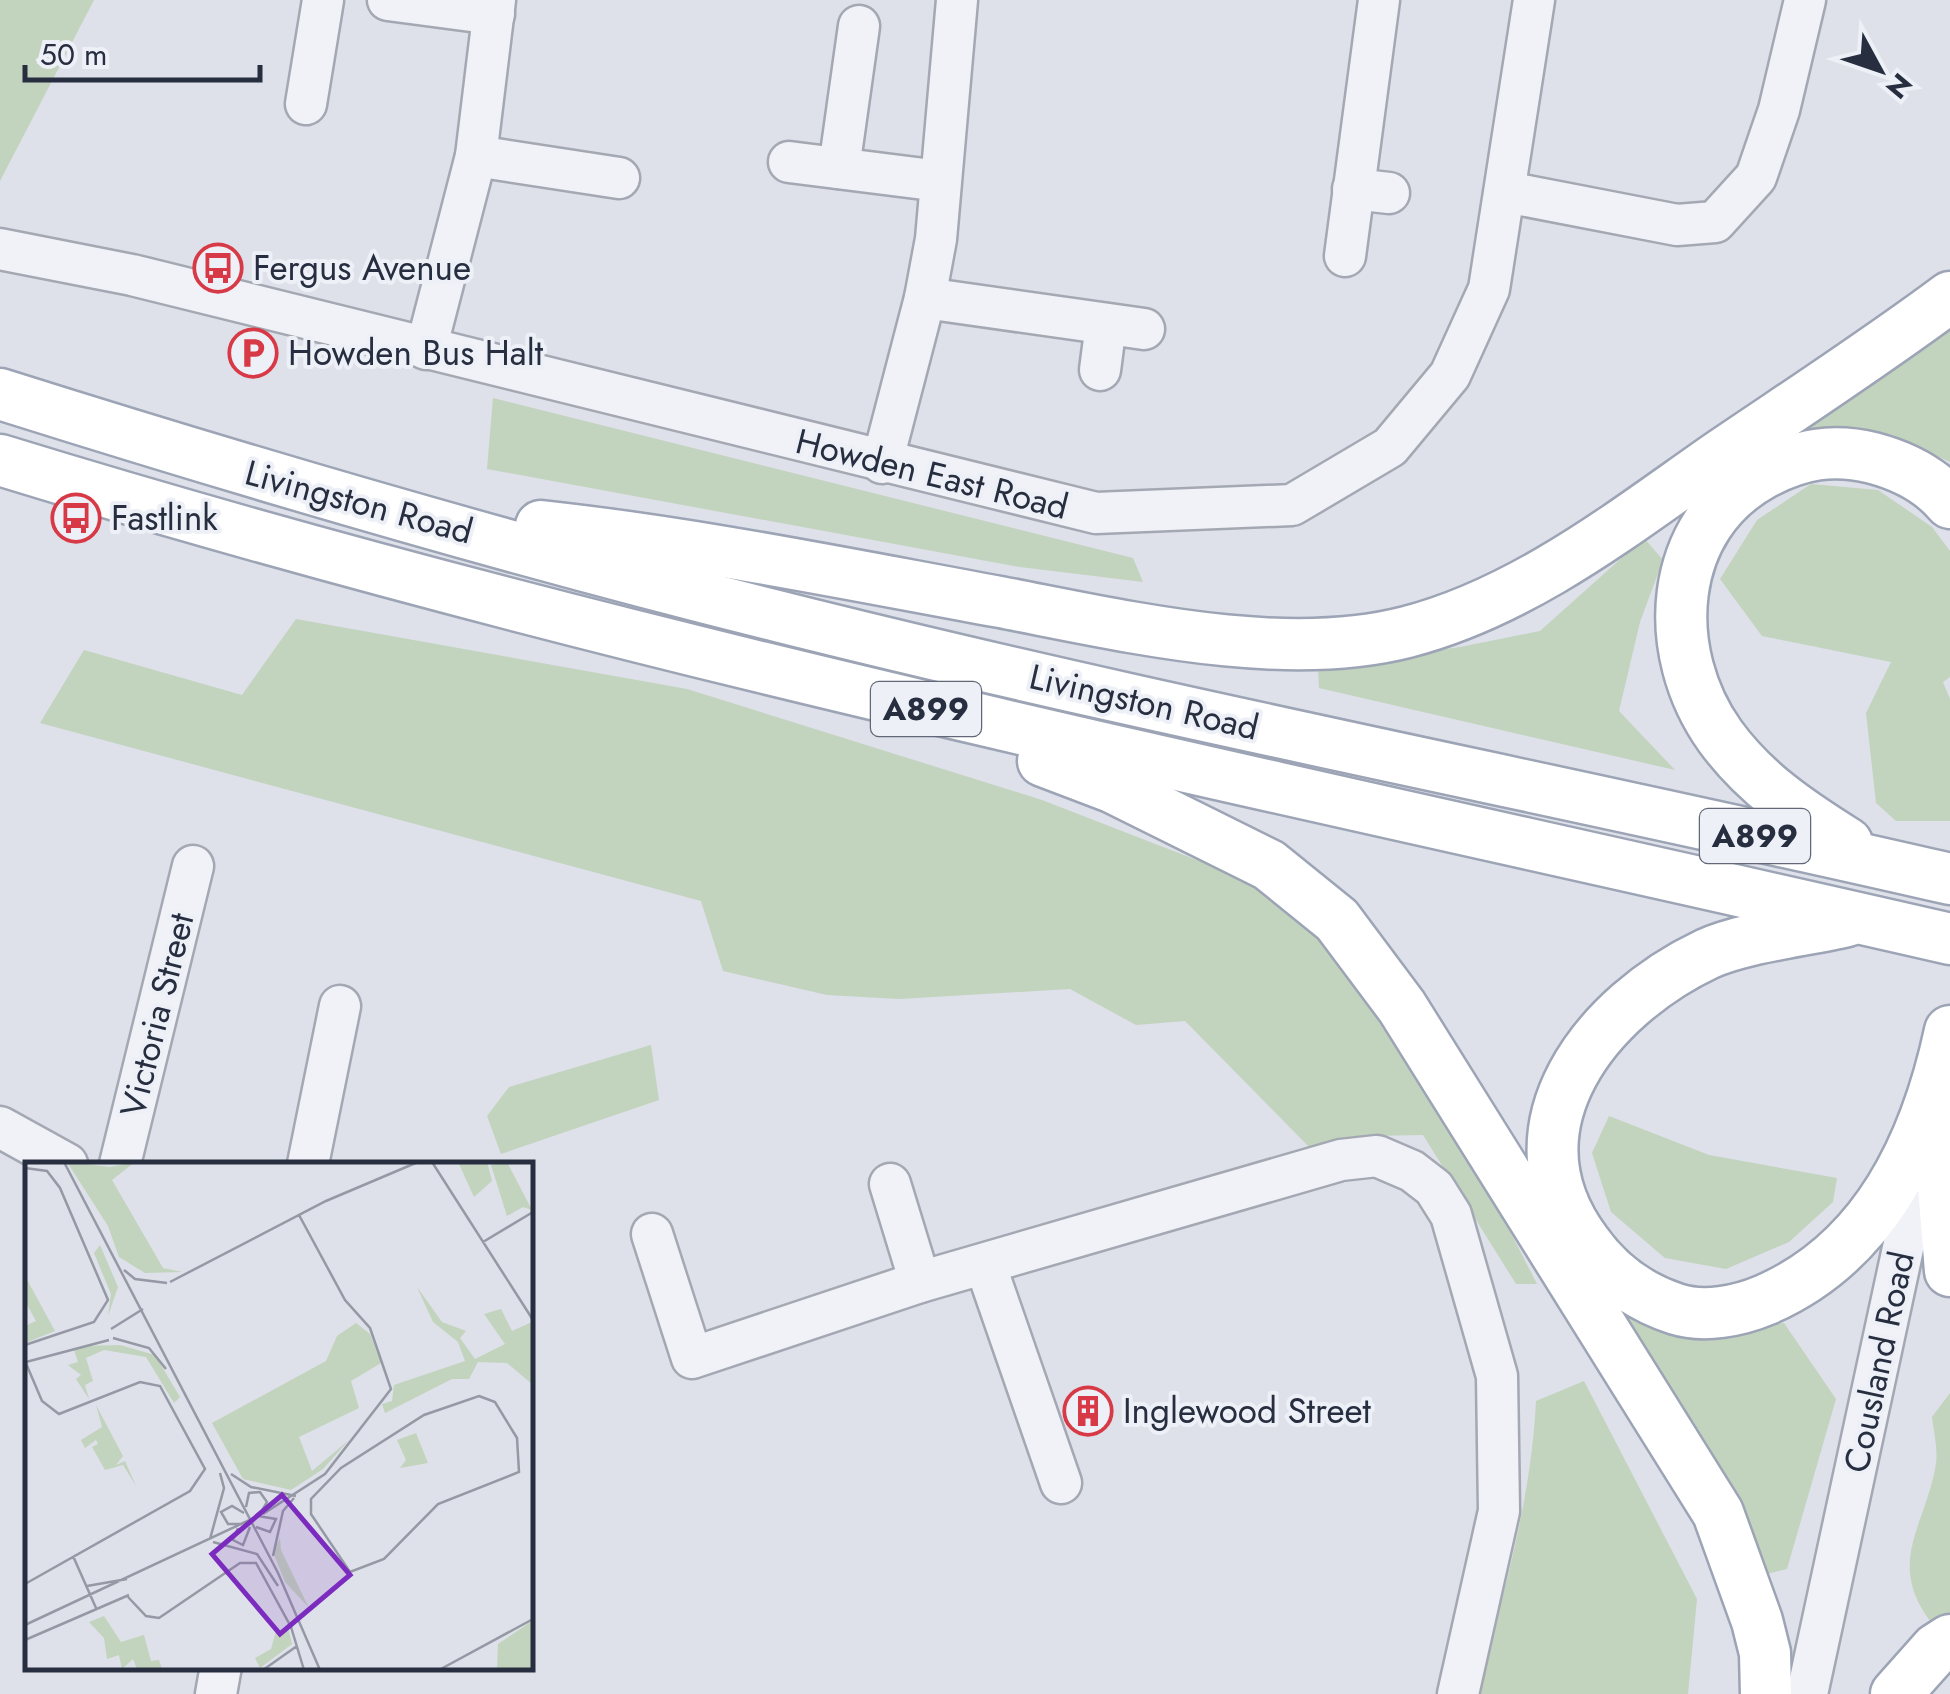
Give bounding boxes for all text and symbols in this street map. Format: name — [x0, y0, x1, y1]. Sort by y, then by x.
scale bar — [25, 20, 260, 82]
north arrow — [1830, 20, 1930, 120]
text: 50 m — [40, 33, 107, 76]
text: N — [1876, 64, 1922, 107]
bus stop icon: Fergus Avenue — [192, 242, 244, 294]
place label: Fergus Avenue — [253, 243, 471, 293]
parking icon: Howden Bus Halt — [227, 327, 279, 379]
place label: Howden Bus Halt — [288, 328, 544, 378]
street label: Howden East Road — [791, 416, 1073, 532]
street label: Livingston Road — [240, 448, 478, 556]
bus stop icon: Fastlink — [50, 492, 102, 544]
place label: Fastlink — [111, 493, 218, 543]
street label: Livingston Road — [1025, 651, 1263, 753]
road number: A899 — [871, 682, 981, 736]
road number: A899 — [1700, 809, 1810, 863]
street label: Victoria Street — [108, 907, 207, 1122]
inset map — [25, 1162, 532, 1669]
street label: Cousland Road — [1831, 1247, 1927, 1477]
building icon: Inglewood Street — [1062, 1385, 1114, 1437]
place label: Inglewood Street — [1123, 1386, 1372, 1436]

